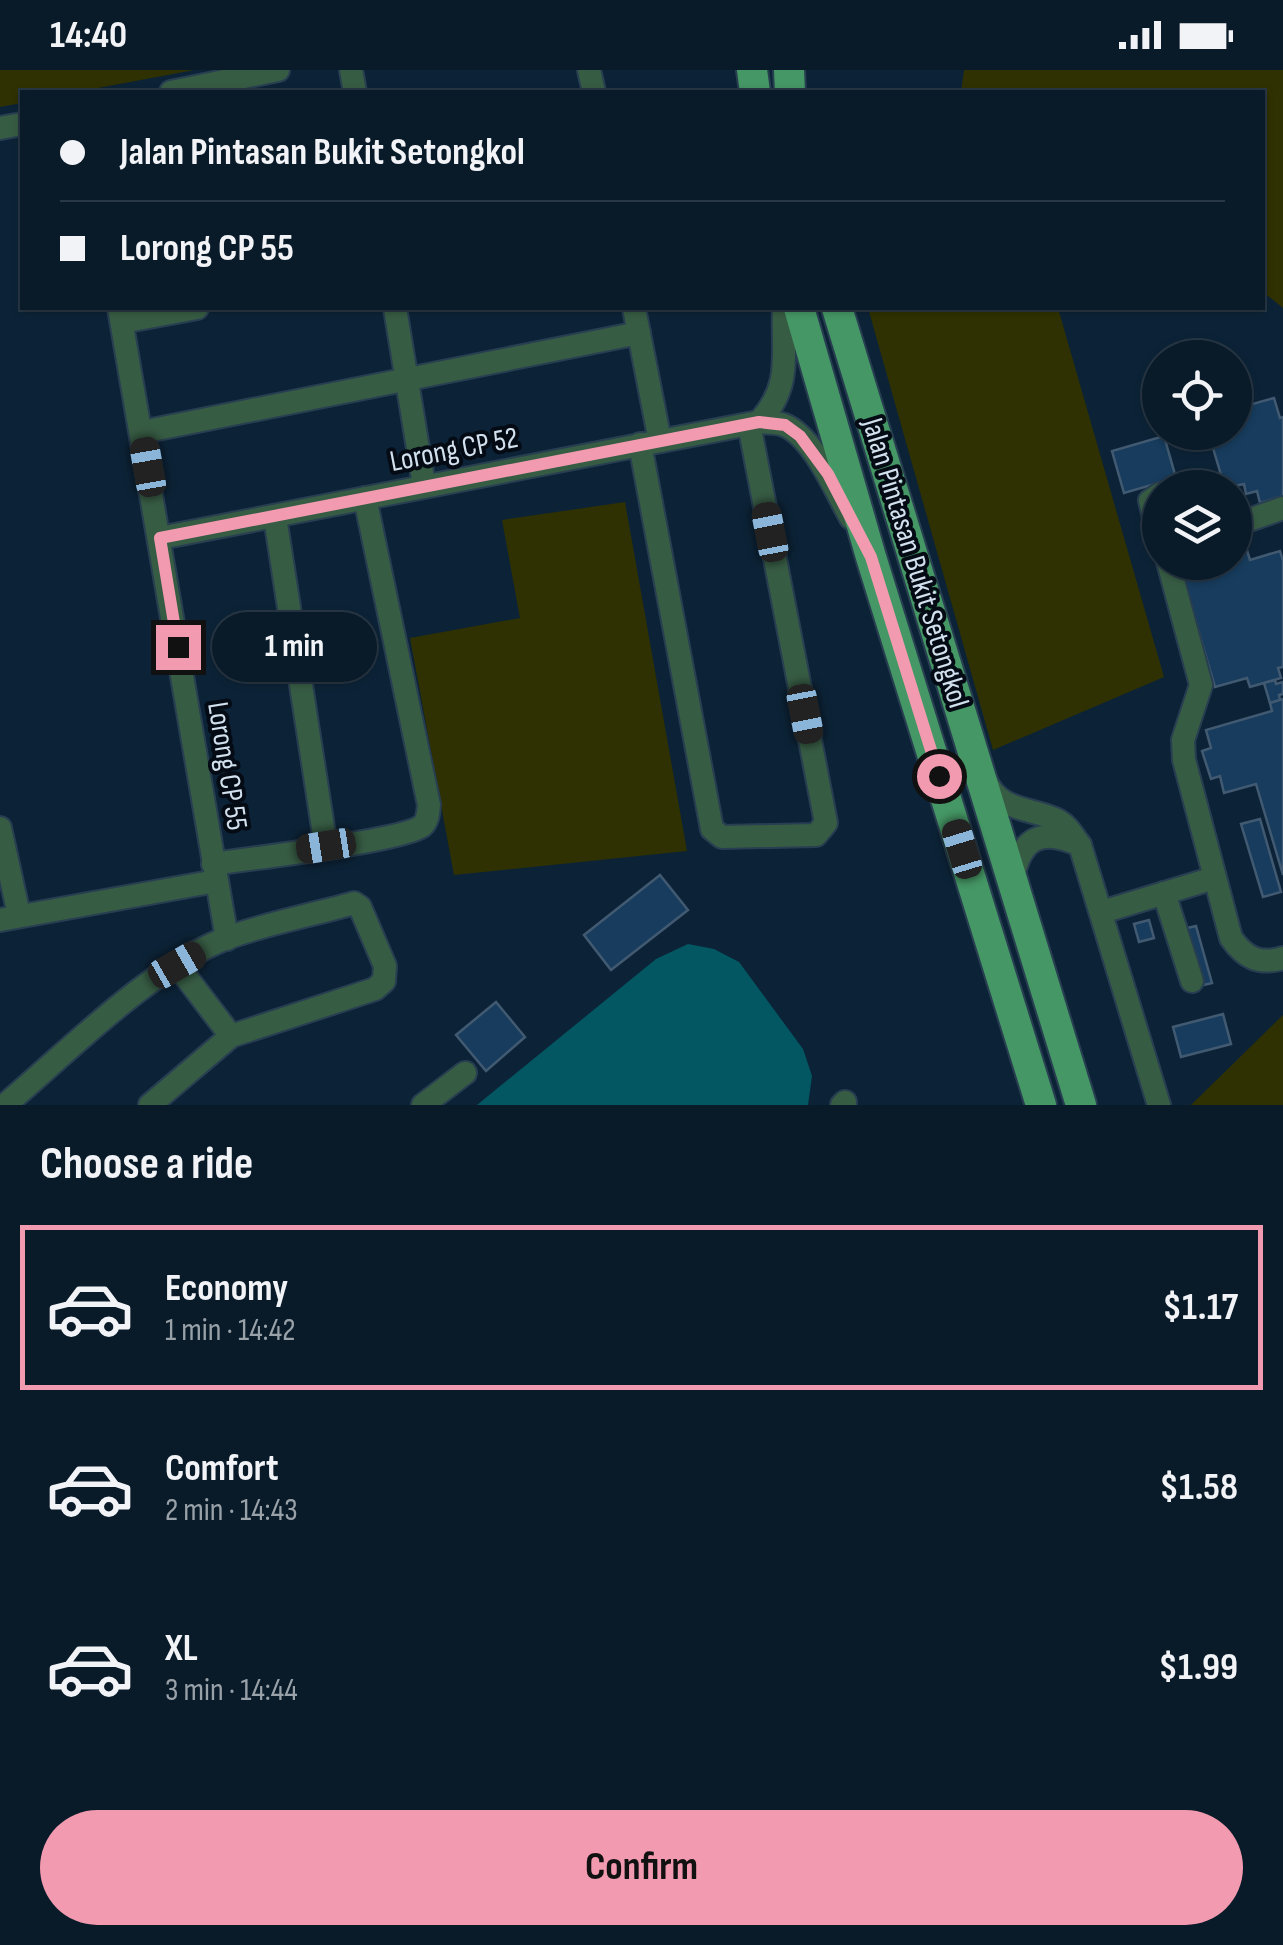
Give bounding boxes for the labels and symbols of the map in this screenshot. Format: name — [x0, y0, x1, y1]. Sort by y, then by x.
street label: Jalan Pintasan Bukit Setongkol — [854, 413, 976, 712]
street label: Lorong CP 52 — [387, 420, 521, 480]
car — [128, 435, 168, 499]
car — [750, 500, 790, 564]
callout: 1 min — [213, 612, 378, 682]
route end — [156, 625, 201, 670]
car — [785, 682, 825, 746]
street label: Lorong CP 55 — [199, 699, 255, 833]
route start — [917, 754, 962, 799]
car — [939, 816, 985, 882]
car — [294, 826, 358, 866]
car — [144, 937, 210, 993]

